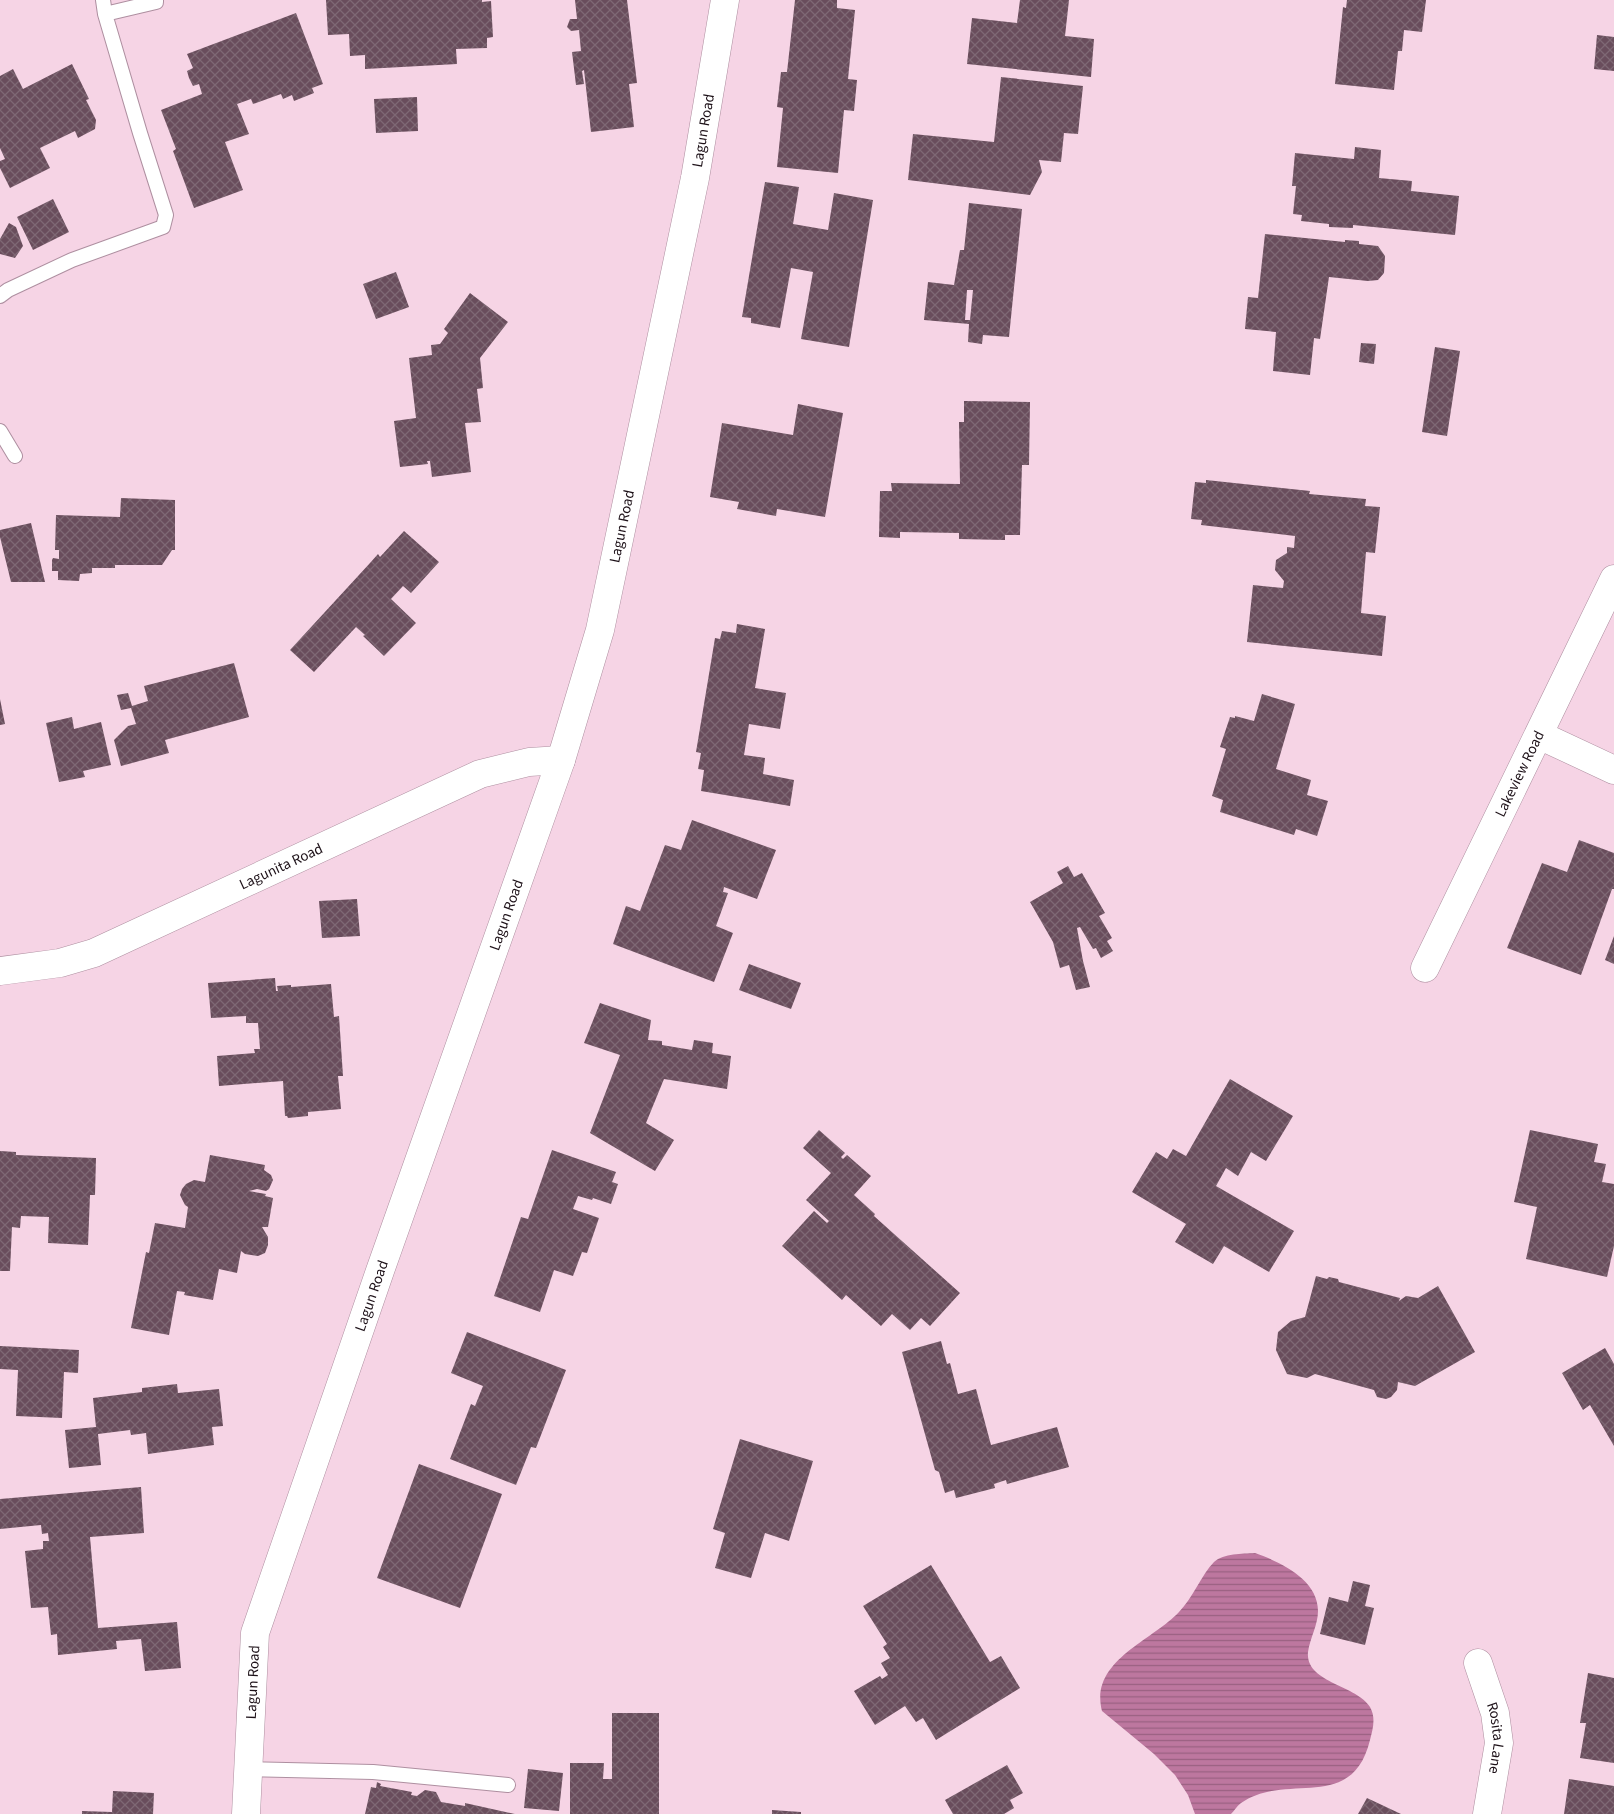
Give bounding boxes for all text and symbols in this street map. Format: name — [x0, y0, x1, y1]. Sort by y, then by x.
street label: Lagun Road — [687, 92, 720, 169]
street label: Lagun Road — [604, 488, 640, 565]
street label: Lakeview Road — [1490, 727, 1550, 821]
street label: Lagunita Road — [236, 838, 326, 895]
street label: Lagun Road — [484, 877, 529, 953]
street label: Lagun Road — [350, 1257, 394, 1334]
street label: Lagun Road — [241, 1645, 265, 1720]
street label: Rosita Lane — [1481, 1699, 1509, 1775]

